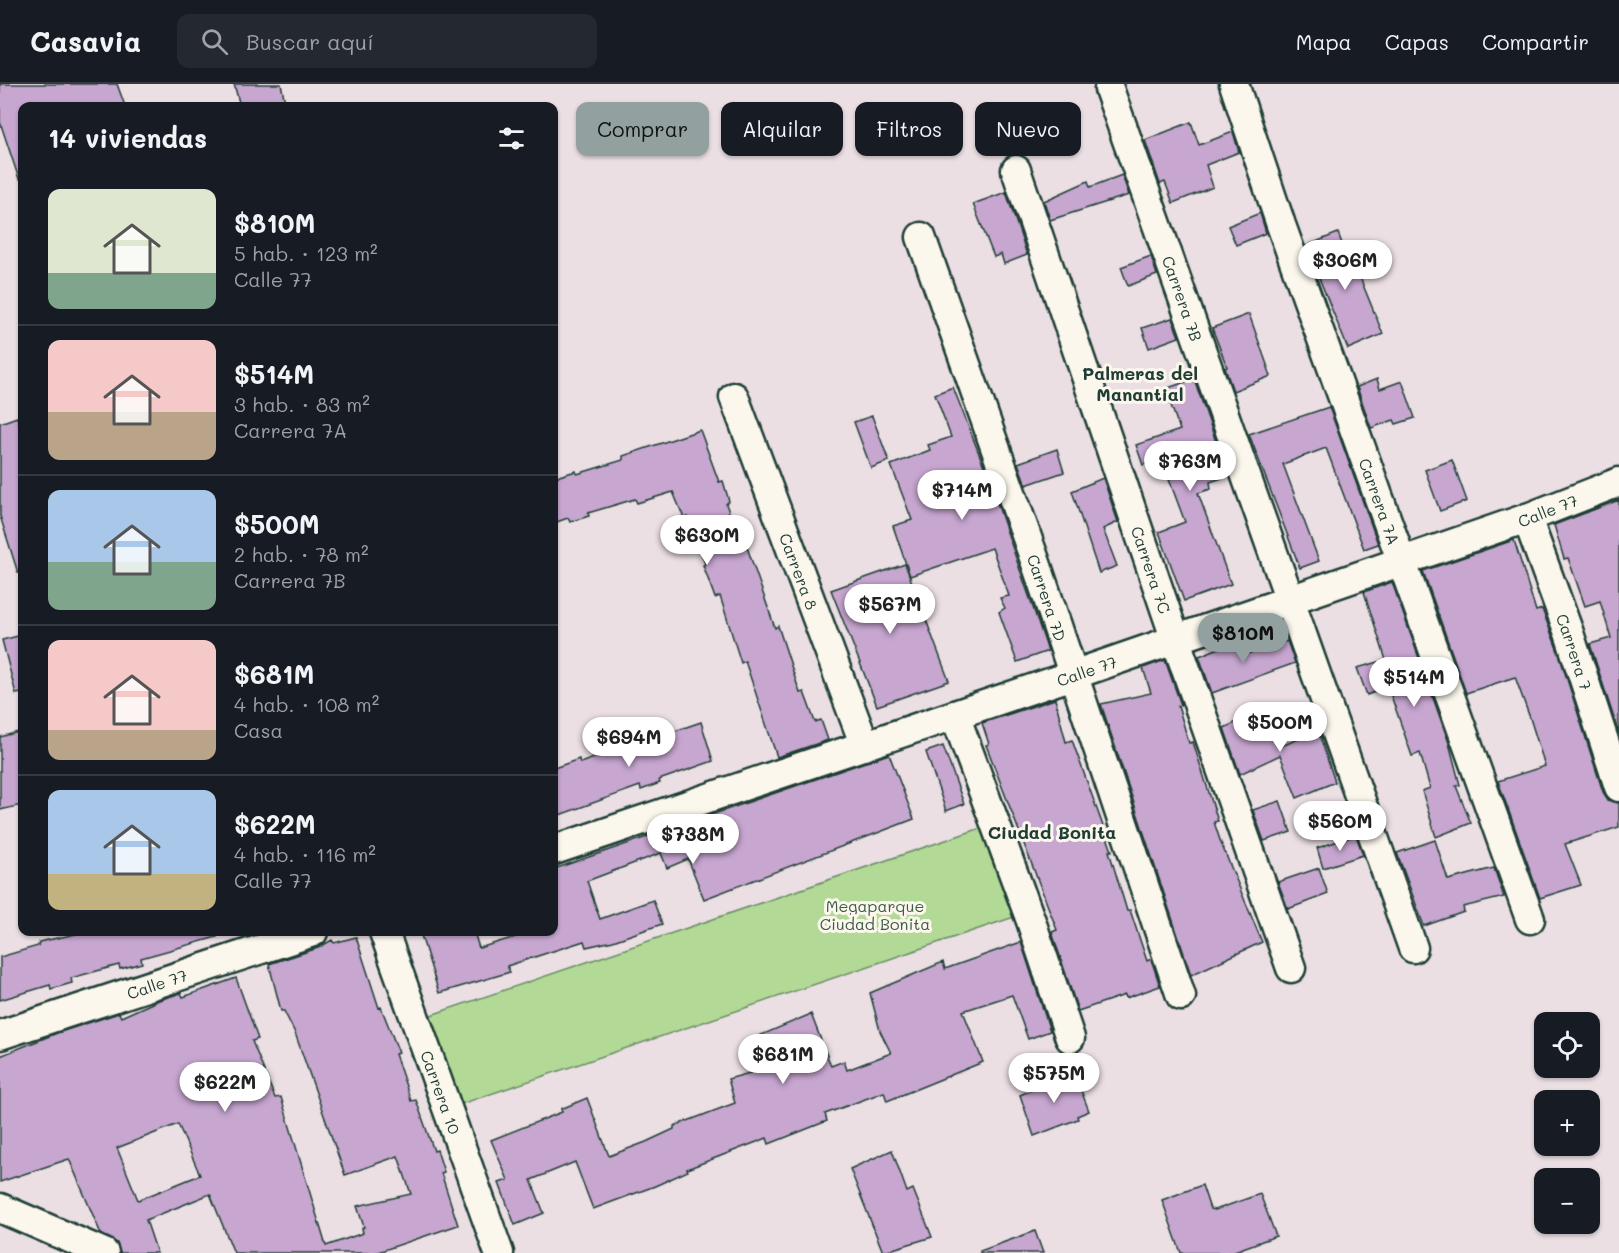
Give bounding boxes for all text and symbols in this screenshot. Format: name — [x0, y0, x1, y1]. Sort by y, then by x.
search box — [177, 14, 597, 68]
text: Casavia — [30, 23, 141, 59]
icon: search — [198, 25, 231, 58]
text: Buscar aquí — [246, 27, 374, 56]
text: Mapa — [1296, 28, 1352, 55]
text: Capas — [1385, 28, 1449, 55]
text: Compartir — [1482, 28, 1589, 55]
chip: Comprar — [576, 102, 709, 156]
chip: Alquilar — [721, 102, 843, 156]
chip: Filtros — [855, 102, 963, 156]
chip: Nuevo — [975, 102, 1081, 156]
text: 14 viviendas — [48, 121, 207, 155]
icon: filters — [495, 122, 528, 155]
text: $810M — [234, 206, 315, 240]
icon: home — [96, 213, 168, 285]
text: 5 hab. · 123 m² — [234, 240, 378, 266]
pin: $306M — [1303, 240, 1387, 291]
text: $306M — [1312, 246, 1378, 272]
street label: Carrera 7B — [1158, 253, 1208, 344]
text: Calle 77 — [234, 266, 312, 292]
text: $514M — [234, 357, 314, 391]
district label: Palmeras del Manantial — [1082, 361, 1198, 406]
icon: home — [96, 364, 168, 436]
text: 3 hab. · 83 m² — [234, 391, 370, 417]
text: Carrera 7A — [234, 417, 347, 443]
pin: $763M — [1148, 441, 1232, 492]
text: $763M — [1158, 447, 1222, 473]
street label: Carrera 7A — [1355, 455, 1405, 547]
pin: $714M — [920, 470, 1004, 521]
text: $714M — [931, 476, 993, 502]
street label: Calle 77 — [1515, 489, 1580, 531]
text: $500M — [234, 507, 320, 541]
icon: home — [96, 514, 168, 586]
pin: $630M — [665, 515, 749, 566]
text: $630M — [674, 521, 740, 547]
street label: Carrera 7C — [1127, 523, 1176, 616]
street label: Carrera 8 — [775, 530, 823, 613]
text: 2 hab. · 78 m² — [234, 541, 369, 567]
street label: Carrera 7D — [1023, 551, 1072, 644]
text: Carrera 7B — [234, 567, 346, 593]
pin: $567M — [848, 584, 932, 635]
text: $567M — [858, 590, 922, 616]
street label: Carrera 7 — [1552, 610, 1597, 693]
pin: $810M — [1201, 613, 1285, 664]
text: $810M — [1212, 619, 1274, 645]
street label: Calle 77 — [1054, 650, 1119, 690]
text: $681M — [234, 657, 314, 691]
pin: $514M — [1372, 657, 1456, 708]
text: $514M — [1383, 663, 1445, 689]
icon: home — [96, 664, 168, 736]
text: 4 hab. · 108 m² — [234, 691, 379, 717]
pin: $500M — [1238, 702, 1322, 753]
text: $500M — [1247, 708, 1313, 734]
text: Casa — [234, 717, 283, 743]
pin: $694M — [587, 717, 671, 768]
text: $694M — [596, 723, 662, 749]
pin: $560M — [1298, 801, 1382, 852]
text: $622M — [234, 807, 316, 841]
text: $560M — [1307, 807, 1373, 833]
icon: home — [96, 814, 168, 886]
pin: $738M — [651, 814, 735, 865]
text: $738M — [661, 820, 725, 846]
district label: Ciudad Bonita — [988, 820, 1116, 844]
text: 4 hab. · 116 m² — [234, 841, 376, 867]
text: Calle 77 — [234, 867, 312, 893]
park label: Megaparque Ciudad Bonita — [820, 895, 930, 934]
street label: Calle 77 — [124, 964, 190, 1003]
map controls — [1534, 1012, 1600, 1234]
button: locate — [1534, 1012, 1600, 1078]
pin: $681M — [741, 1034, 825, 1085]
text: $681M — [752, 1040, 814, 1066]
street label: Carrera 10 — [417, 1047, 466, 1137]
pin: $575M — [1012, 1053, 1096, 1104]
text: $575M — [1022, 1059, 1086, 1085]
pin: $622M — [183, 1062, 267, 1113]
text: $622M — [194, 1068, 257, 1094]
button: + — [1534, 1090, 1600, 1156]
button: − — [1534, 1168, 1600, 1234]

